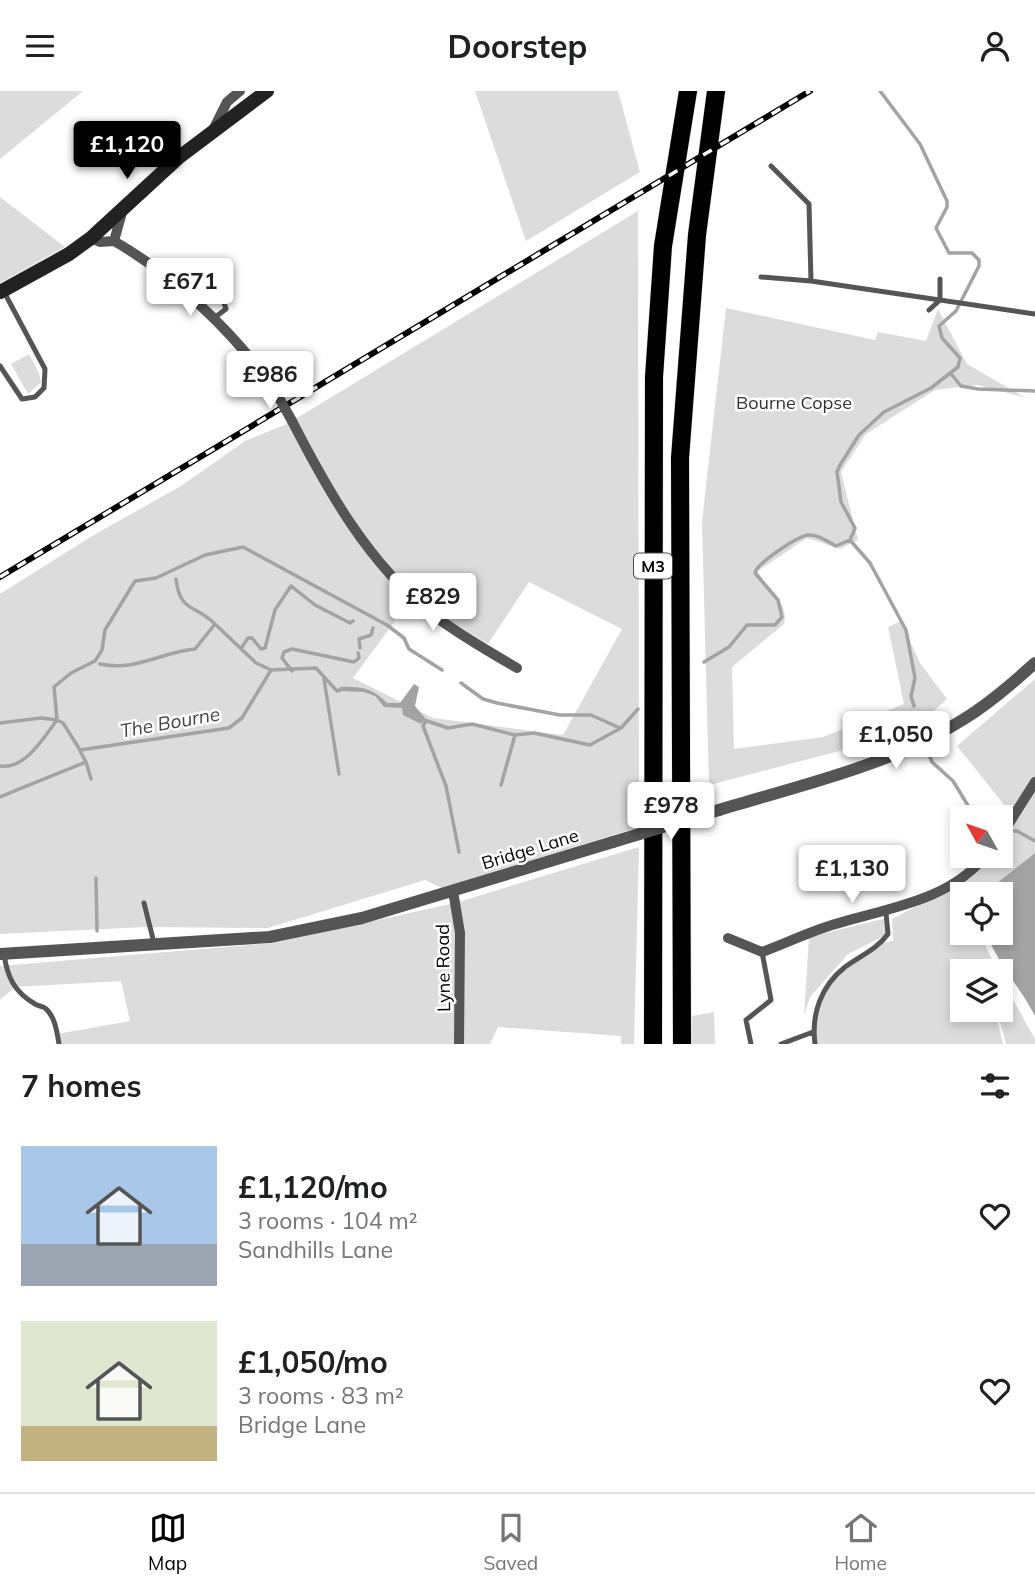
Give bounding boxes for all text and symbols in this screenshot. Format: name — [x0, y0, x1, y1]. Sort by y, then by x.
text: Doorstep — [448, 26, 587, 66]
icon: menu — [21, 27, 59, 65]
icon: person — [976, 27, 1014, 65]
pin: £1,120 — [70, 122, 184, 181]
text: £1,120 — [90, 129, 164, 158]
pin: £671 — [149, 259, 231, 318]
text: £671 — [162, 266, 218, 295]
pin: £986 — [229, 351, 311, 411]
text: £986 — [242, 359, 298, 388]
park label: Bourne Copse — [736, 391, 852, 414]
road number: M3 — [634, 553, 672, 579]
pin: £829 — [392, 573, 474, 633]
text: £829 — [405, 581, 461, 610]
water label: The Bourne — [118, 701, 222, 743]
pin: £1,050 — [839, 711, 953, 771]
text: £1,050 — [859, 719, 933, 748]
pin: £978 — [630, 783, 712, 842]
text: £978 — [643, 790, 699, 819]
north arrow — [950, 805, 1013, 868]
map controls — [950, 805, 1013, 1022]
street label: Bridge Lane — [479, 823, 581, 875]
pin: £1,130 — [795, 845, 909, 905]
text: £1,130 — [815, 853, 889, 882]
button: locate — [950, 882, 1013, 945]
street label: Lyne Road — [431, 924, 455, 1012]
button: layers — [950, 959, 1013, 1022]
text: 7 homes — [21, 1067, 142, 1105]
icon: filters — [976, 1067, 1014, 1105]
text: £1,120/mo — [238, 1168, 388, 1206]
icon: home — [77, 1174, 161, 1258]
icon: heart — [976, 1197, 1014, 1235]
text: 3 rooms · 104 m² — [238, 1206, 418, 1235]
text: Sandhills Lane — [238, 1235, 393, 1264]
text: £1,050/mo — [238, 1343, 388, 1381]
icon: home — [77, 1349, 161, 1433]
icon: heart — [976, 1372, 1014, 1410]
text: 3 rooms · 83 m² — [238, 1381, 404, 1410]
text: Bridge Lane — [238, 1410, 366, 1439]
tab: Map — [148, 1509, 187, 1575]
tab: Saved — [483, 1509, 538, 1575]
tab: Home — [834, 1509, 887, 1575]

